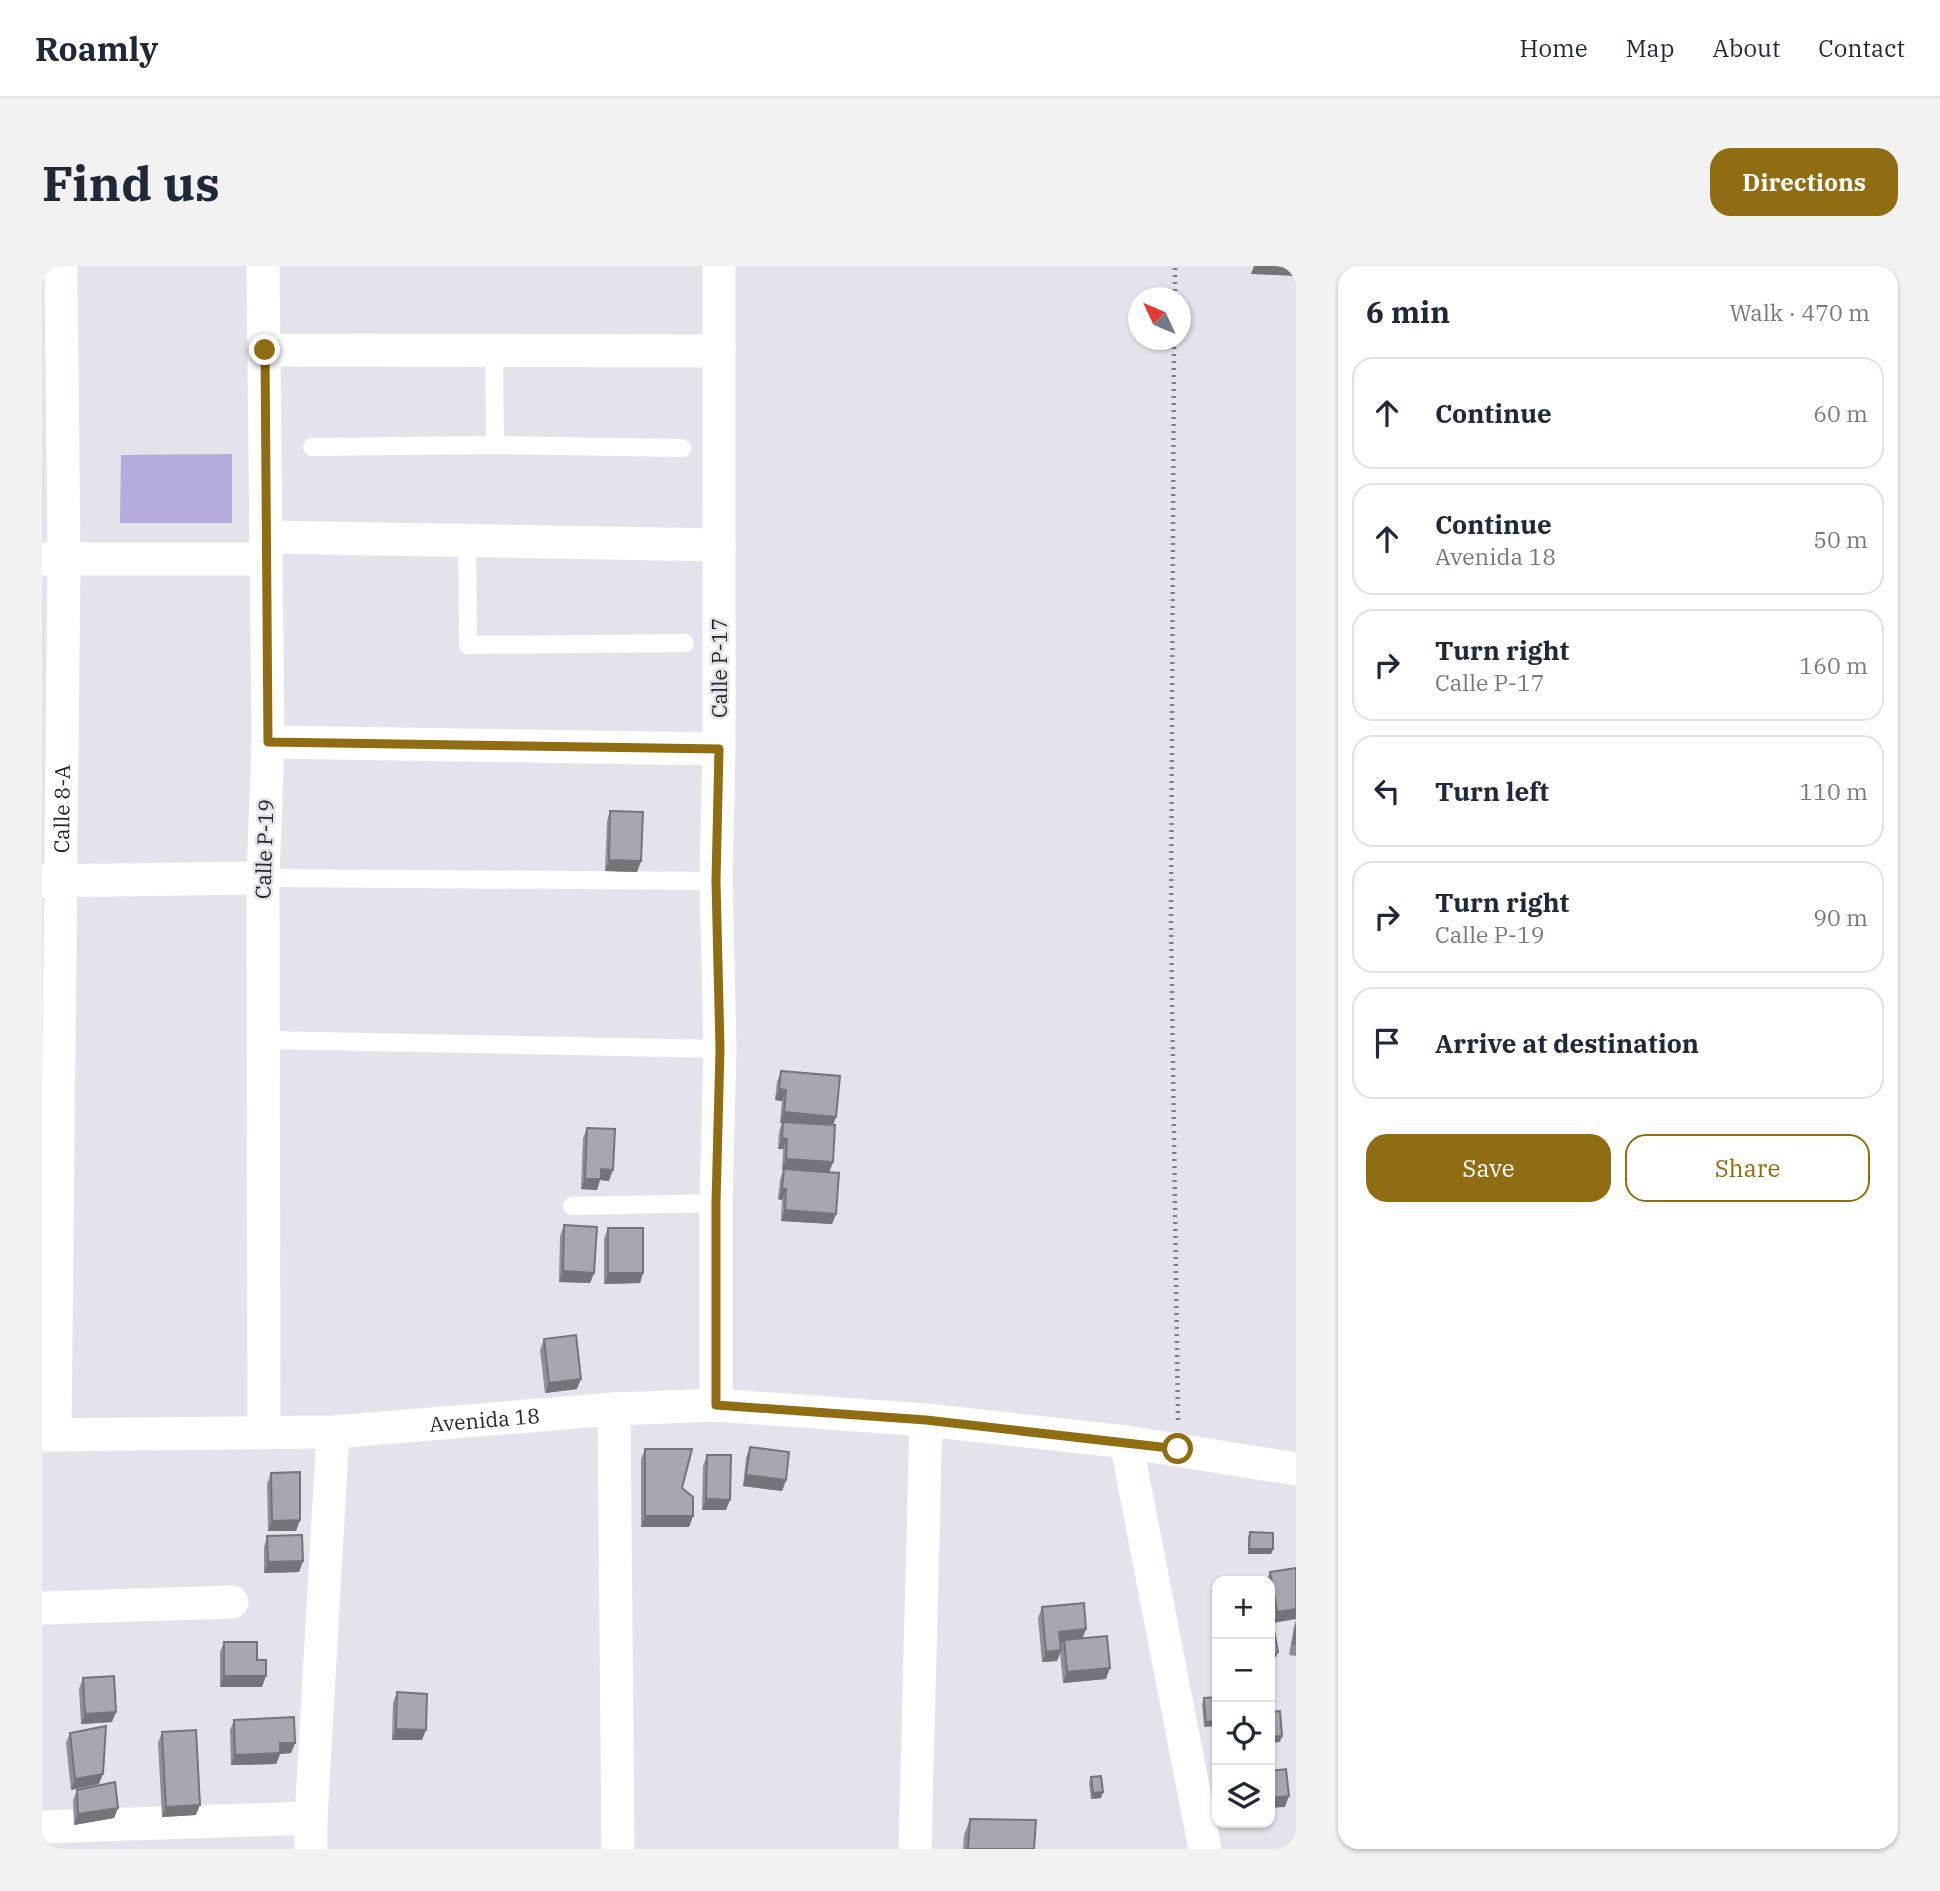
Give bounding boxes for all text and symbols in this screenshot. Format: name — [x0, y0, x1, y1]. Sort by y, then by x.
text: Roamly — [35, 27, 158, 70]
text: Home — [1520, 32, 1588, 64]
text: Map — [1626, 32, 1674, 64]
text: About — [1712, 32, 1780, 64]
text: Contact — [1818, 32, 1905, 64]
button: Directions — [1710, 148, 1898, 216]
text: Find us — [42, 151, 220, 214]
north arrow — [1128, 287, 1191, 350]
text: 6 min — [1366, 292, 1450, 331]
text: Walk · 470 m — [1729, 297, 1870, 327]
route end — [249, 334, 280, 365]
icon: ahead — [1368, 394, 1406, 432]
text: Continue — [1435, 396, 1552, 430]
text: 60 m — [1813, 398, 1868, 428]
text: Continue — [1435, 507, 1552, 541]
icon: ahead — [1368, 520, 1406, 558]
text: 50 m — [1813, 524, 1868, 554]
text: Avenida 18 — [1435, 541, 1556, 571]
street label: Calle P-17 — [705, 618, 733, 718]
text: Turn right — [1435, 633, 1569, 667]
icon: right — [1368, 646, 1406, 684]
text: 160 m — [1799, 650, 1868, 680]
text: Calle P-17 — [1435, 667, 1545, 697]
street label: Calle 8-A — [47, 764, 76, 853]
icon: left — [1368, 772, 1406, 810]
text: Turn left — [1435, 774, 1549, 808]
text: 110 m — [1799, 776, 1868, 806]
street label: Calle P-19 — [248, 799, 280, 899]
text: Turn right — [1435, 885, 1569, 919]
icon: right — [1368, 898, 1406, 936]
text: 90 m — [1813, 902, 1868, 932]
text: Calle P-19 — [1435, 919, 1545, 949]
icon: arrive — [1368, 1024, 1406, 1062]
text: Arrive at destination — [1435, 1026, 1699, 1060]
button: Save — [1366, 1134, 1611, 1202]
button: Share — [1625, 1134, 1870, 1202]
street label: Avenida 18 — [428, 1401, 541, 1438]
route start — [1162, 1433, 1193, 1464]
map controls — [1212, 1576, 1275, 1828]
button: + — [1212, 1576, 1275, 1639]
button: − — [1212, 1639, 1275, 1702]
button: locate — [1212, 1702, 1275, 1765]
button: layers — [1212, 1765, 1275, 1828]

